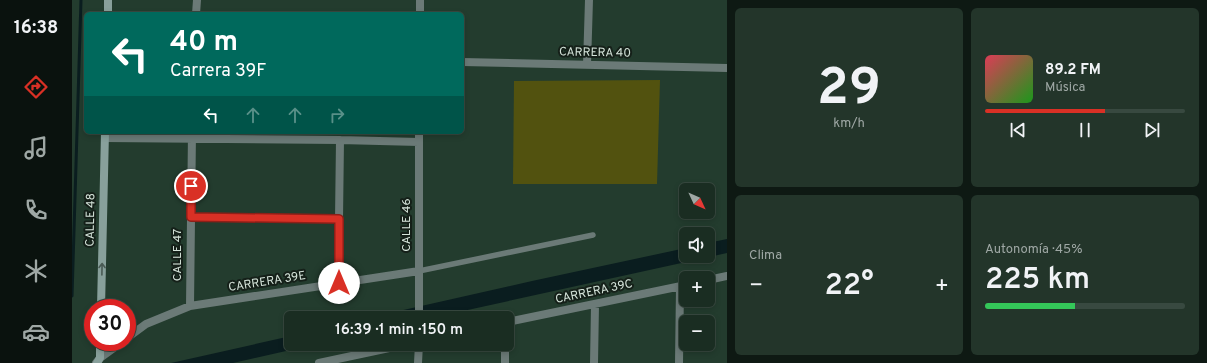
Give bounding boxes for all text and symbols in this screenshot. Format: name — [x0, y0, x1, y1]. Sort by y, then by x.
text: 16:38 — [14, 17, 58, 40]
text: 40 m — [170, 25, 238, 61]
icon: left — [104, 28, 156, 80]
street label: CARRERA 40 — [559, 44, 631, 62]
text: 29 — [817, 57, 881, 123]
text: Carrera 39F — [170, 60, 266, 83]
text: 89.2 FM — [1045, 61, 1101, 80]
icon: directions — [22, 73, 50, 101]
text: Música — [1045, 80, 1085, 96]
icon: left — [200, 104, 222, 126]
icon: ahead — [242, 104, 264, 126]
icon: ahead — [284, 104, 306, 126]
icon: right — [326, 104, 348, 126]
text: km/h — [833, 116, 865, 132]
icon: previous — [1007, 119, 1029, 141]
icon: pause — [1074, 119, 1096, 141]
icon: next — [1141, 119, 1163, 141]
icon: music — [22, 134, 50, 162]
pin — [174, 169, 208, 203]
icon: arrive — [180, 175, 202, 197]
north arrow — [679, 183, 715, 219]
map controls — [679, 183, 715, 351]
street label: CALLE 48 — [83, 193, 99, 247]
icon: phone — [22, 196, 50, 224]
street label: CALLE 46 — [399, 198, 415, 252]
button: sound — [679, 227, 715, 263]
street label: CALLE 47 — [170, 229, 186, 281]
text: Autonomía · 45% — [985, 242, 1082, 258]
text: Clima — [749, 248, 782, 264]
icon: climate — [22, 257, 50, 285]
position arrow — [318, 262, 360, 304]
text: 225 km — [985, 262, 1090, 299]
one-way arrow — [98, 263, 106, 276]
street label: CARRERA 39E — [227, 268, 307, 296]
text: 22° — [824, 268, 874, 305]
button: + — [679, 271, 715, 307]
text: − — [749, 273, 763, 300]
text: + — [935, 273, 949, 300]
street label: CARRERA 39C — [554, 276, 634, 308]
speed limit sign: 30 — [84, 299, 136, 351]
button: − — [679, 315, 715, 351]
icon: car — [22, 318, 50, 346]
text: 16:39 · 1 min · 150 m — [335, 321, 463, 340]

